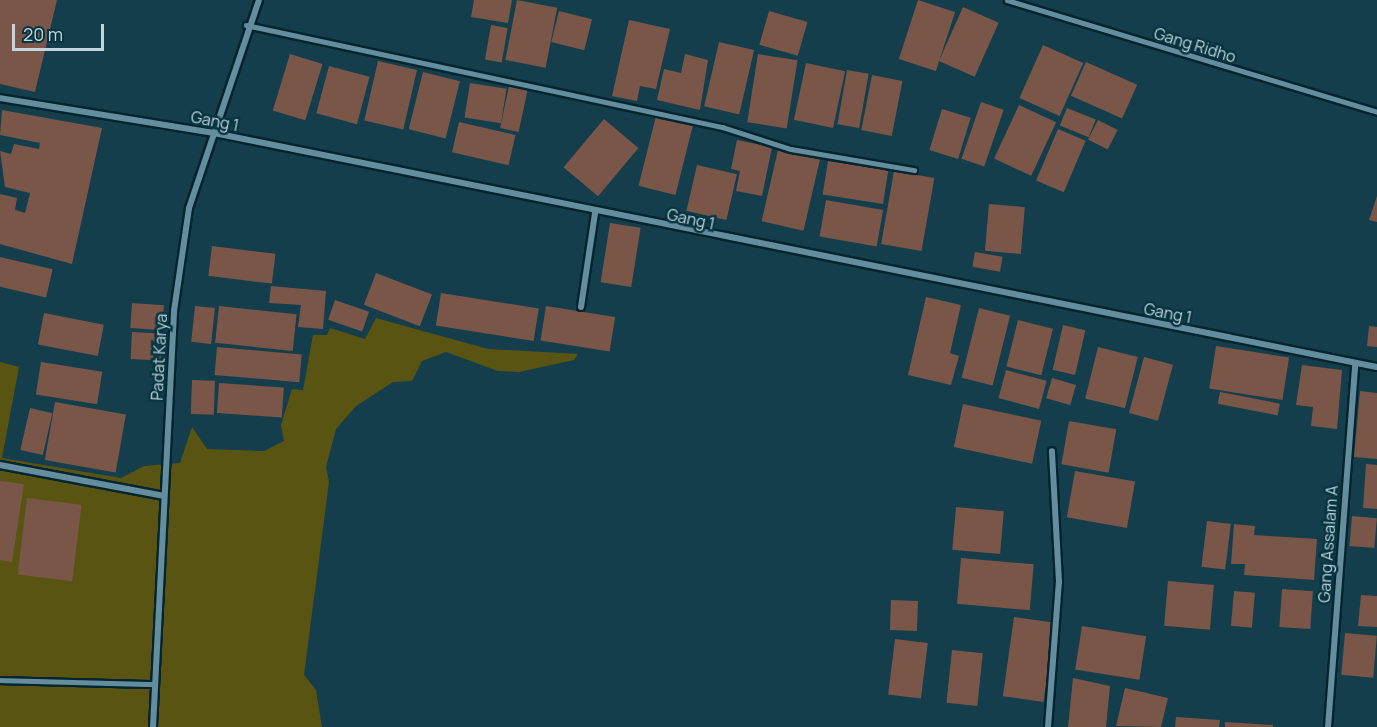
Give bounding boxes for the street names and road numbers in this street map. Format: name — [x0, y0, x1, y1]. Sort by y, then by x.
street label: Gang Ridho — [1152, 23, 1238, 67]
street label: Gang 1 — [189, 107, 241, 135]
street label: Gang 1 — [665, 205, 717, 233]
street label: Gang 1 — [1142, 299, 1194, 327]
street label: Padat Karya — [147, 313, 171, 401]
street label: Gang Assalam A — [1314, 485, 1342, 603]

